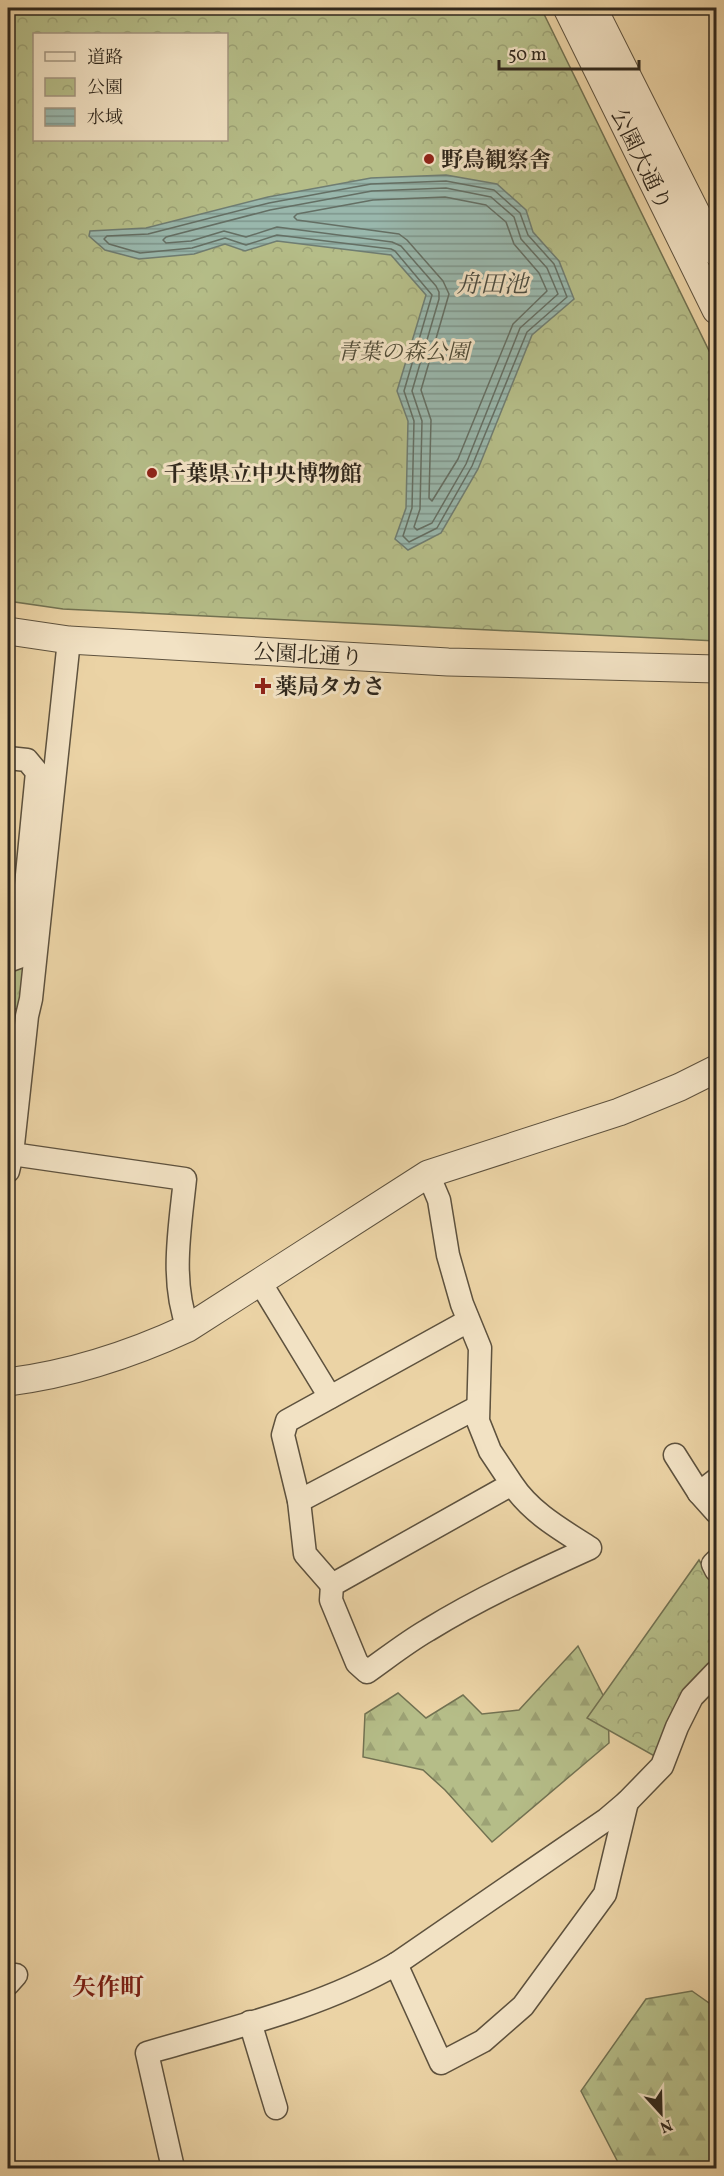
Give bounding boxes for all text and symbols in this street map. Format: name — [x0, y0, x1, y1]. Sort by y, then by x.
legend — [33, 33, 228, 141]
scale bar — [499, 33, 638, 71]
text: 50 m — [508, 43, 547, 68]
text: 道路 — [87, 46, 123, 71]
text: 公園 — [87, 76, 123, 101]
street label: 公園大通り — [602, 104, 678, 216]
text: 水域 — [87, 106, 123, 131]
place label: 野鳥観察舎 — [441, 146, 551, 177]
marker: 野鳥観察舎 — [422, 152, 436, 166]
water label: 舟田池 — [456, 269, 531, 303]
park label: 青葉の森公園 — [337, 338, 472, 369]
place label: 千葉県立中央博物館 — [164, 460, 362, 491]
marker: 千葉県立中央博物館 — [145, 466, 159, 480]
street label: 公園北通り — [252, 638, 364, 675]
place label: 薬局タカさ — [275, 673, 385, 704]
marker: 薬局タカさ — [256, 679, 270, 693]
district label: 矢作町 — [72, 1972, 144, 2006]
north arrow — [631, 2083, 691, 2143]
text: N — [656, 2113, 675, 2138]

